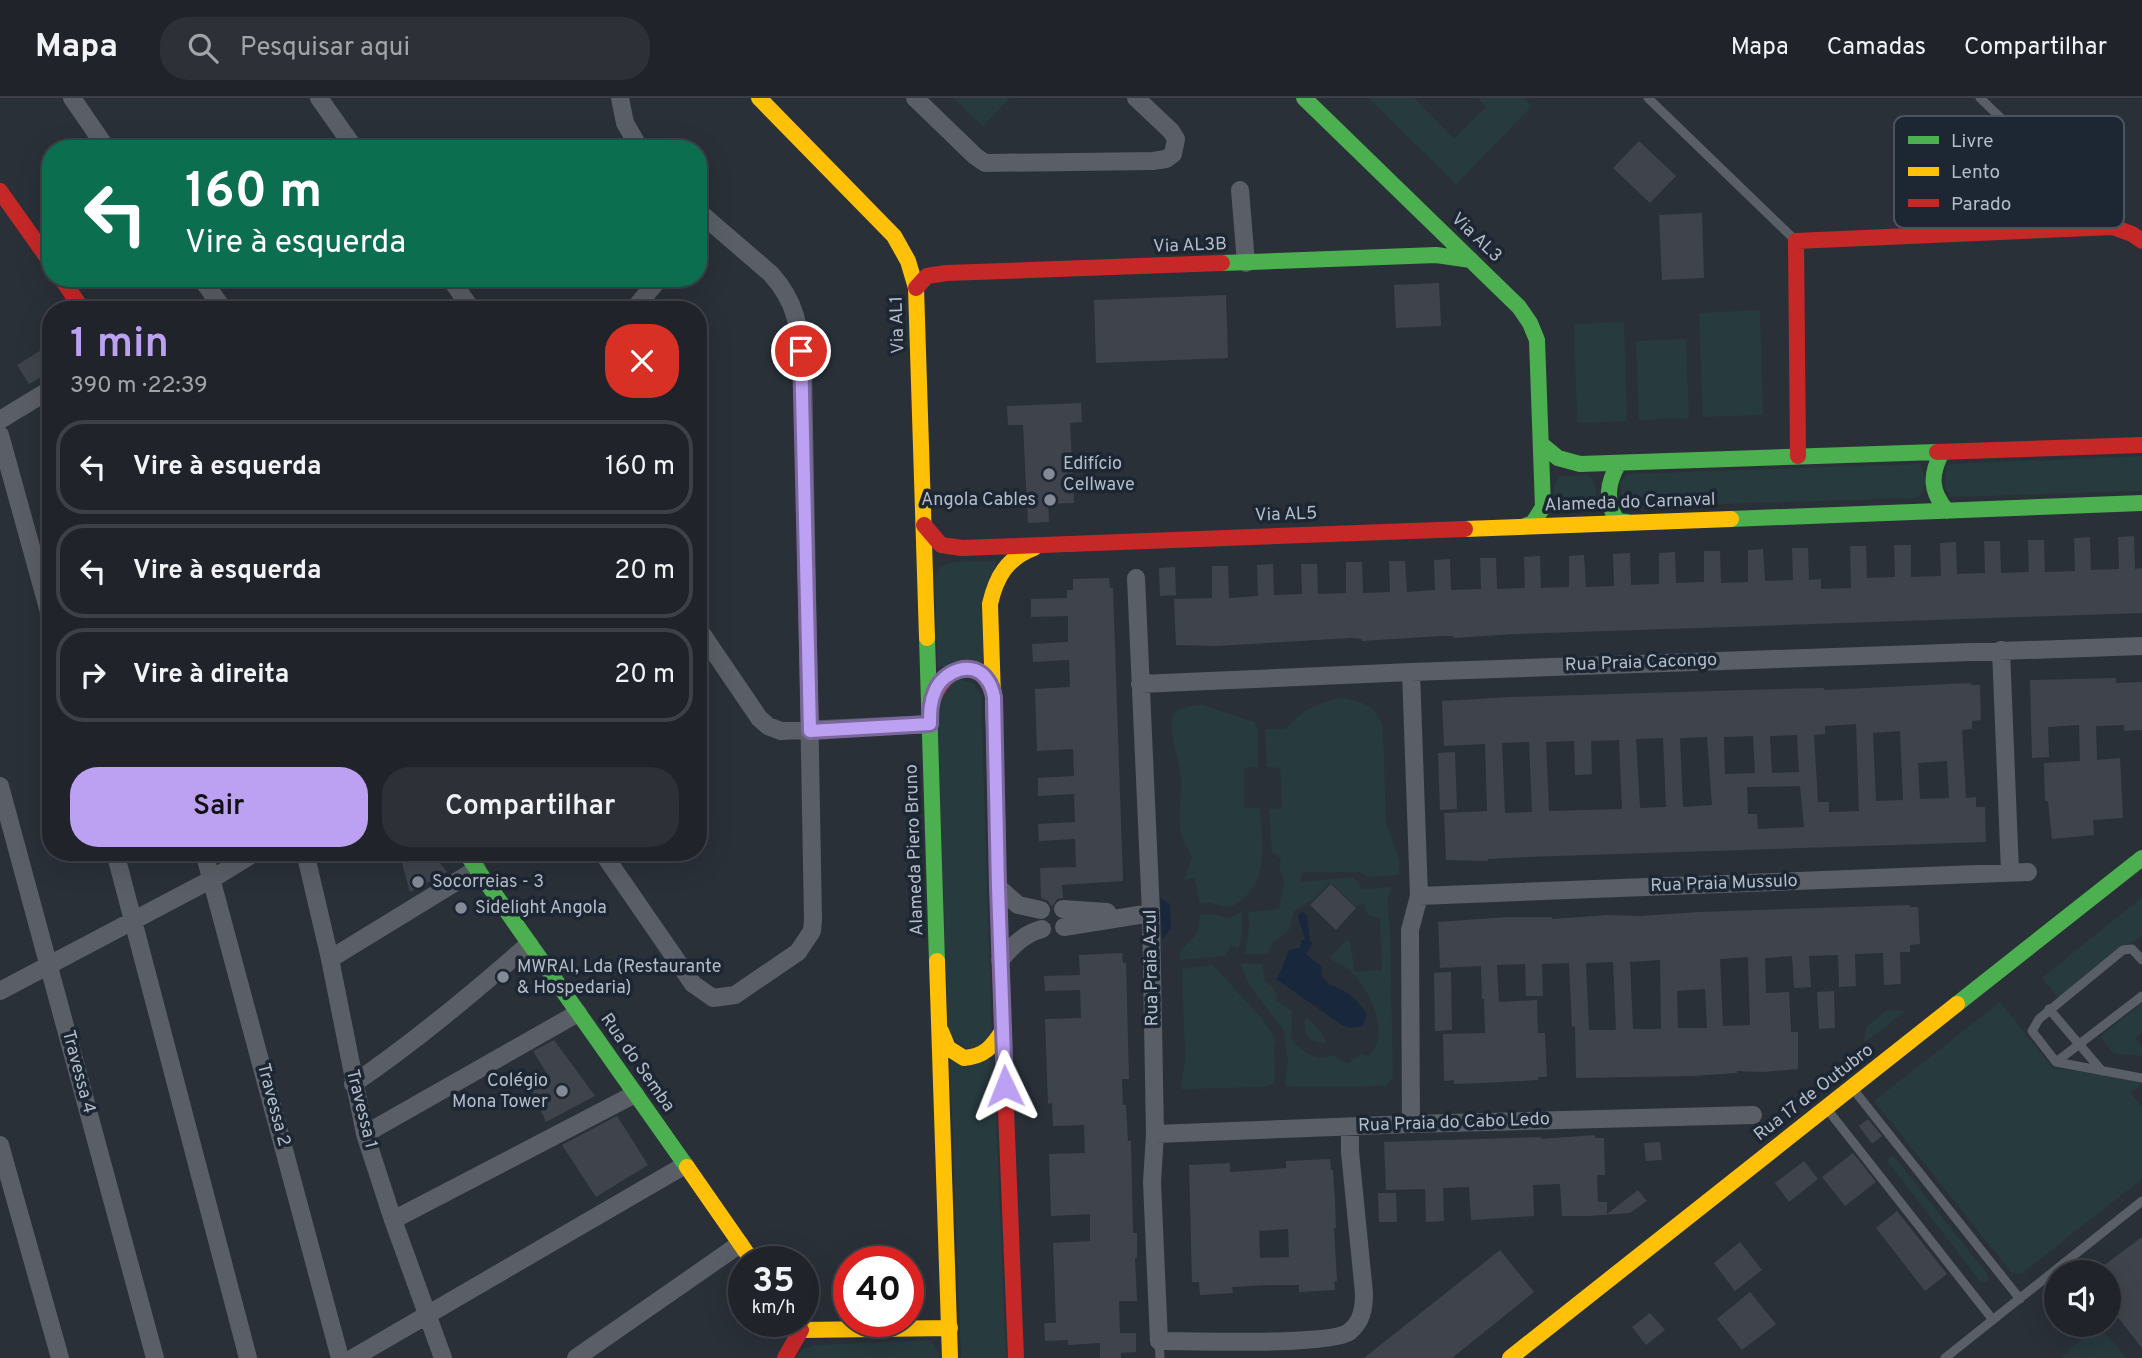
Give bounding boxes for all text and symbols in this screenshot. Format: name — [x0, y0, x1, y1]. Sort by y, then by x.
search box — [160, 17, 650, 80]
text: Mapa — [35, 27, 118, 69]
icon: search — [184, 29, 222, 67]
text: Pesquisar aqui — [240, 32, 410, 65]
text: Mapa — [1731, 33, 1789, 63]
text: Camadas — [1827, 33, 1926, 63]
text: Compartilhar — [1964, 33, 2107, 63]
legend — [1894, 116, 2124, 228]
text: Livre — [1951, 130, 1994, 154]
text: Lento — [1951, 161, 2000, 185]
text: 160 m — [185, 163, 322, 225]
icon: left — [70, 168, 161, 259]
text: Parado — [1951, 193, 2011, 217]
street label: Via AL3 — [1446, 208, 1506, 268]
text: Vire à esquerda — [185, 224, 406, 264]
street label: Via AL3B — [1153, 233, 1227, 259]
street label: Via AL1 — [885, 296, 911, 354]
text: 1 min — [70, 319, 169, 372]
pin — [771, 321, 831, 381]
button: close — [605, 324, 679, 398]
icon: arrive — [782, 332, 820, 370]
text: 390 m · 22:39 — [70, 372, 208, 401]
icon: left — [74, 448, 112, 486]
text: Vire à esquerda — [133, 451, 321, 484]
text: 160 m — [605, 451, 675, 484]
place label: Edifício Cellwave — [1063, 453, 1135, 497]
marker: Edifício Cellwave — [1041, 466, 1057, 482]
place label: Angola Cables — [921, 489, 1036, 512]
street label: Alameda do Carnaval — [1544, 489, 1716, 517]
marker: Angola Cables — [1042, 492, 1058, 508]
street label: Via AL5 — [1254, 502, 1318, 528]
icon: left — [74, 552, 112, 590]
text: Vire à esquerda — [133, 555, 321, 588]
text: 20 m — [614, 555, 675, 588]
street label: Rua Praia Cacongo — [1564, 649, 1718, 677]
icon: right — [74, 656, 112, 694]
text: Vire à direita — [133, 659, 289, 692]
text: 20 m — [614, 659, 675, 692]
street label: Alameda Piero Bruno — [901, 764, 929, 936]
button: Sair — [70, 767, 368, 847]
button: Compartilhar — [382, 767, 679, 847]
street label: Rua Praia Mussulo — [1650, 870, 1798, 898]
place label: Socorreias - 3 — [432, 871, 544, 894]
marker: Socorreias - 3 — [410, 874, 426, 890]
place label: Sidelight Angola — [475, 897, 607, 920]
marker: Sidelight Angola — [453, 900, 469, 916]
street label: Rua Praia Azul — [1139, 909, 1165, 1027]
place label: MWRAI, Lda (Restaurante & Hospedaria) — [517, 956, 721, 1000]
marker: MWRAI, Lda (Restaurante & Hospedaria) — [495, 969, 511, 985]
street label: Rua do Semba — [594, 1009, 680, 1117]
street label: Travessa 4 — [56, 1028, 100, 1116]
street label: Rua 17 de Outubro — [1750, 1039, 1878, 1147]
position arrow — [968, 1049, 1042, 1123]
street label: Travessa 2 — [251, 1061, 295, 1149]
street label: Travessa 1 — [340, 1067, 382, 1151]
place label: Colégio Mona Tower — [452, 1070, 548, 1114]
marker: Colégio Mona Tower — [554, 1083, 570, 1099]
street label: Rua Praia do Cabo Ledo — [1358, 1108, 1550, 1138]
speed limit sign: 40 — [833, 1246, 924, 1337]
text: 35 — [752, 1260, 795, 1304]
map controls — [2044, 1260, 2121, 1337]
button: sound — [2044, 1260, 2121, 1337]
text: km/h — [752, 1297, 795, 1320]

